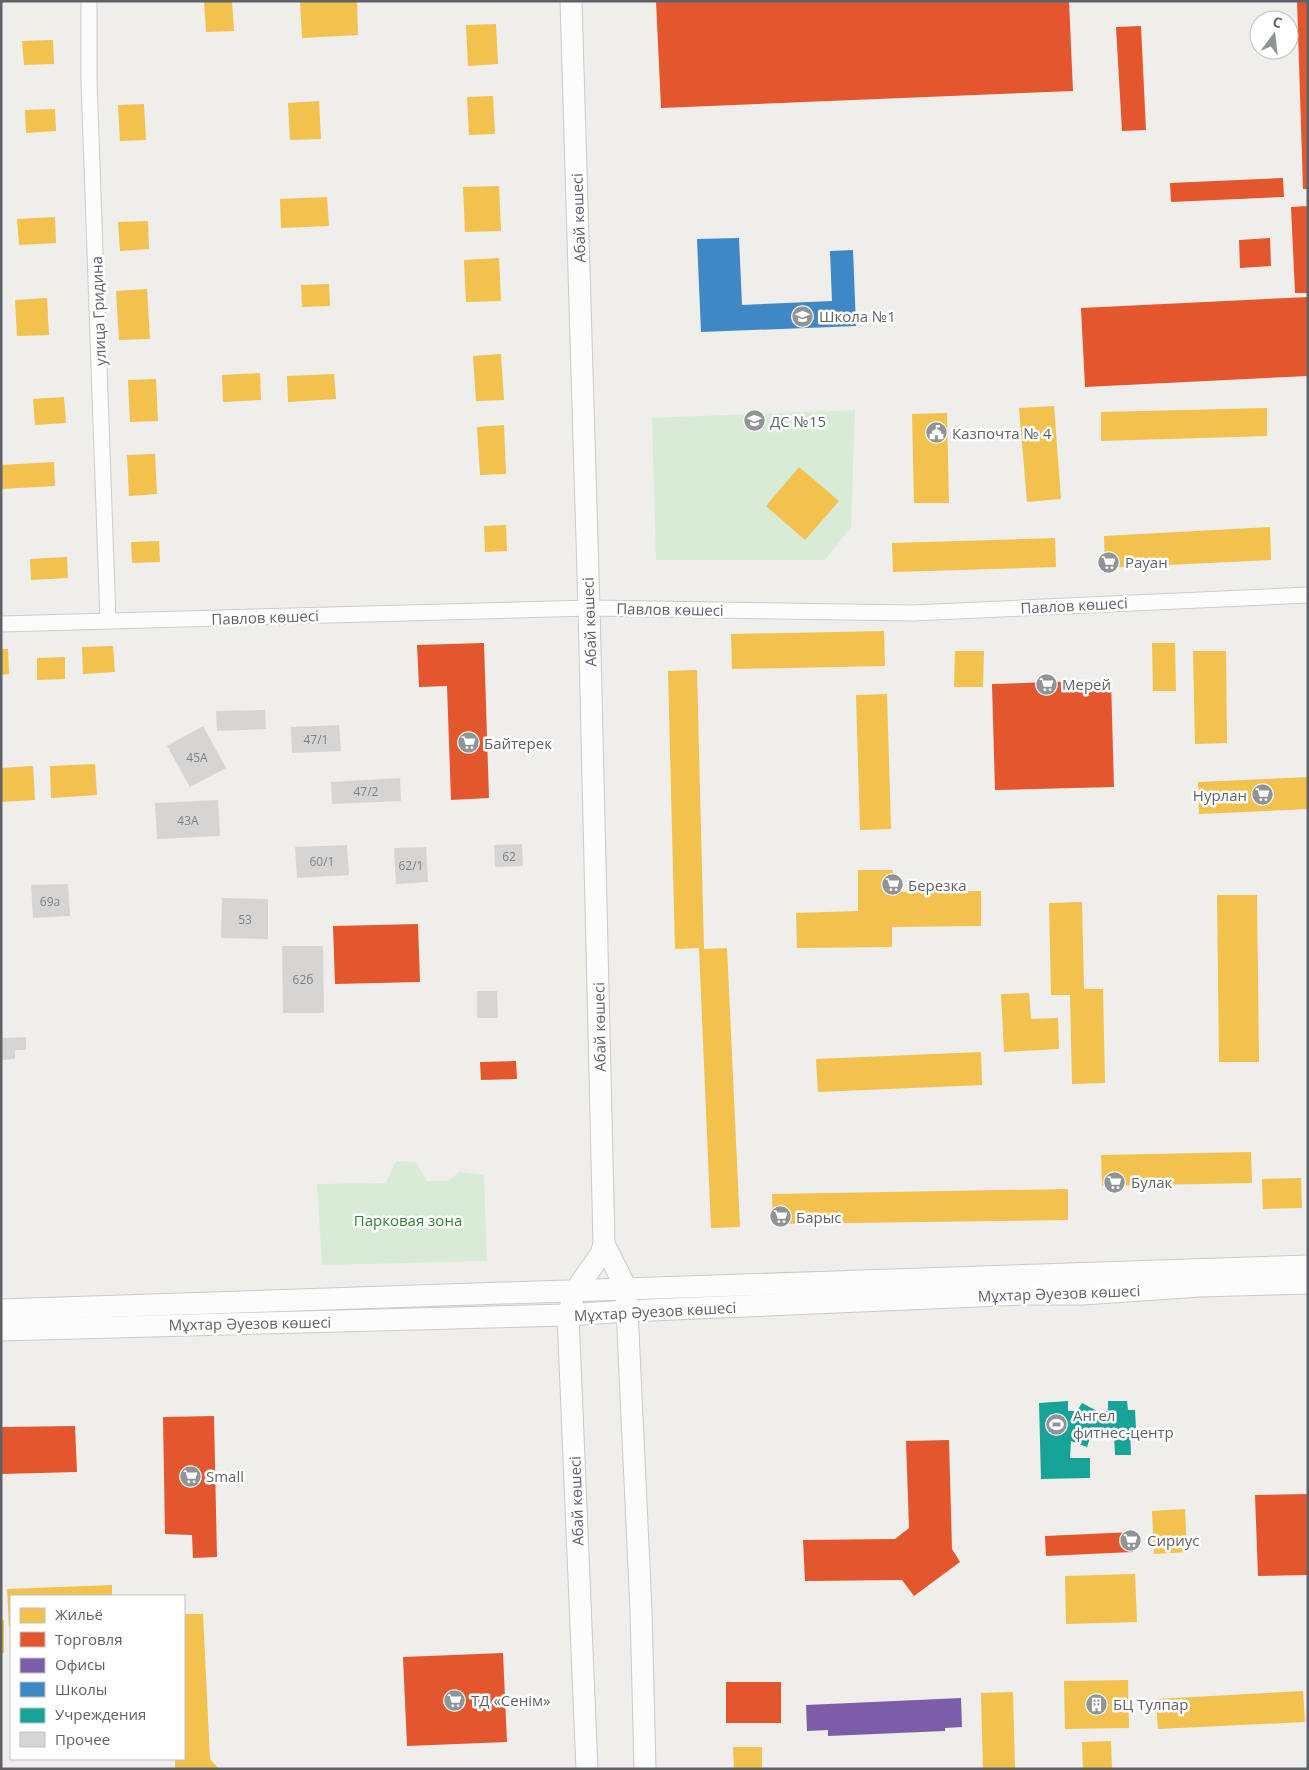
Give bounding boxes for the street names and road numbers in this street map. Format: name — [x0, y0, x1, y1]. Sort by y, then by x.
street label: Абай көшесі — [566, 173, 590, 263]
street label: улица Гридина — [86, 256, 110, 366]
street label: Абай көшесі — [577, 577, 601, 667]
street label: Павлов көшесі — [1020, 592, 1128, 618]
street label: Павлов көшесі — [616, 598, 724, 620]
street label: Павлов көшесі — [211, 605, 319, 629]
street label: Абай көшесі — [588, 982, 610, 1072]
street label: Мұхтар Әуезов көшесі — [977, 1280, 1141, 1306]
street label: Мұхтар Әуезов көшесі — [573, 1297, 737, 1325]
street label: Мұхтар Әуезов көшесі — [169, 1312, 331, 1334]
street label: Абай көшесі — [564, 1456, 588, 1546]

